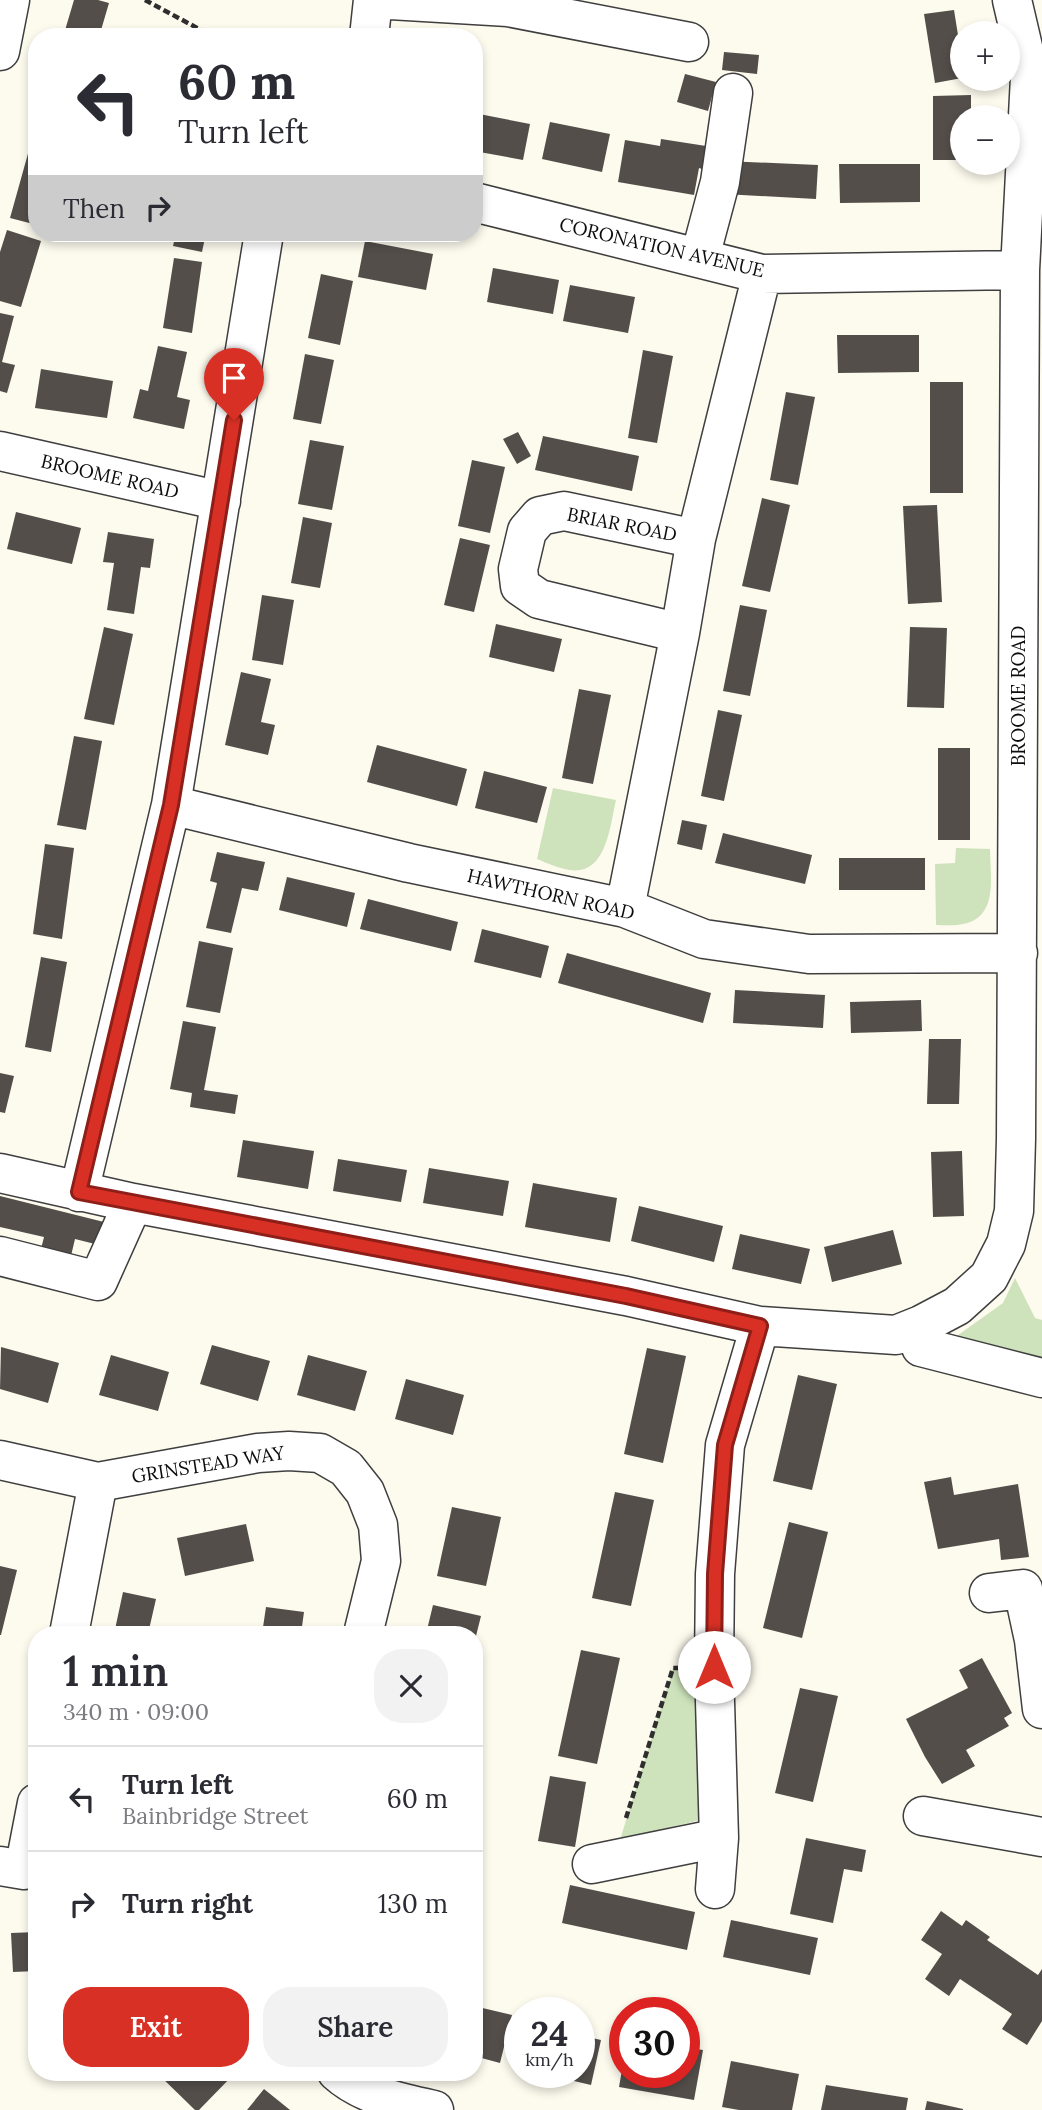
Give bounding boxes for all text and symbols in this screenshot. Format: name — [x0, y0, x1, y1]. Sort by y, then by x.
map controls — [950, 21, 1020, 175]
button: + — [950, 21, 1020, 91]
text: 60 m — [178, 50, 295, 112]
icon: left — [63, 56, 154, 147]
button: − — [950, 105, 1020, 175]
text: Turn left — [178, 111, 308, 152]
icon: right — [139, 189, 177, 227]
text: Then — [63, 192, 125, 225]
street label: CORONATION AVENUE — [557, 212, 767, 282]
pin — [204, 348, 264, 420]
icon: arrive — [215, 359, 253, 397]
street label: BROOME ROAD — [39, 448, 181, 504]
street label: BRIAR ROAD — [565, 502, 679, 546]
street label: BROOME ROAD — [1006, 626, 1030, 766]
street label: HAWTHORN ROAD — [465, 863, 637, 925]
street label: GRINSTEAD WAY — [130, 1440, 287, 1488]
position arrow — [677, 1630, 751, 1704]
text: 1 min — [63, 1644, 168, 1698]
button: close — [374, 1649, 448, 1723]
text: 340 m · 09:00 — [63, 1697, 209, 1726]
text: Turn left — [122, 1768, 233, 1801]
icon: left — [63, 1780, 101, 1818]
text: 60 m — [387, 1782, 448, 1815]
text: Bainbridge Street — [122, 1801, 308, 1830]
icon: right — [63, 1885, 101, 1923]
text: Turn right — [122, 1887, 253, 1920]
text: 130 m — [378, 1887, 448, 1920]
button: Exit — [63, 1987, 249, 2067]
button: Share — [263, 1987, 448, 2067]
speed limit sign: 30 — [609, 1997, 700, 2088]
text: 24 — [531, 2011, 568, 2056]
text: km/h — [525, 2048, 574, 2071]

